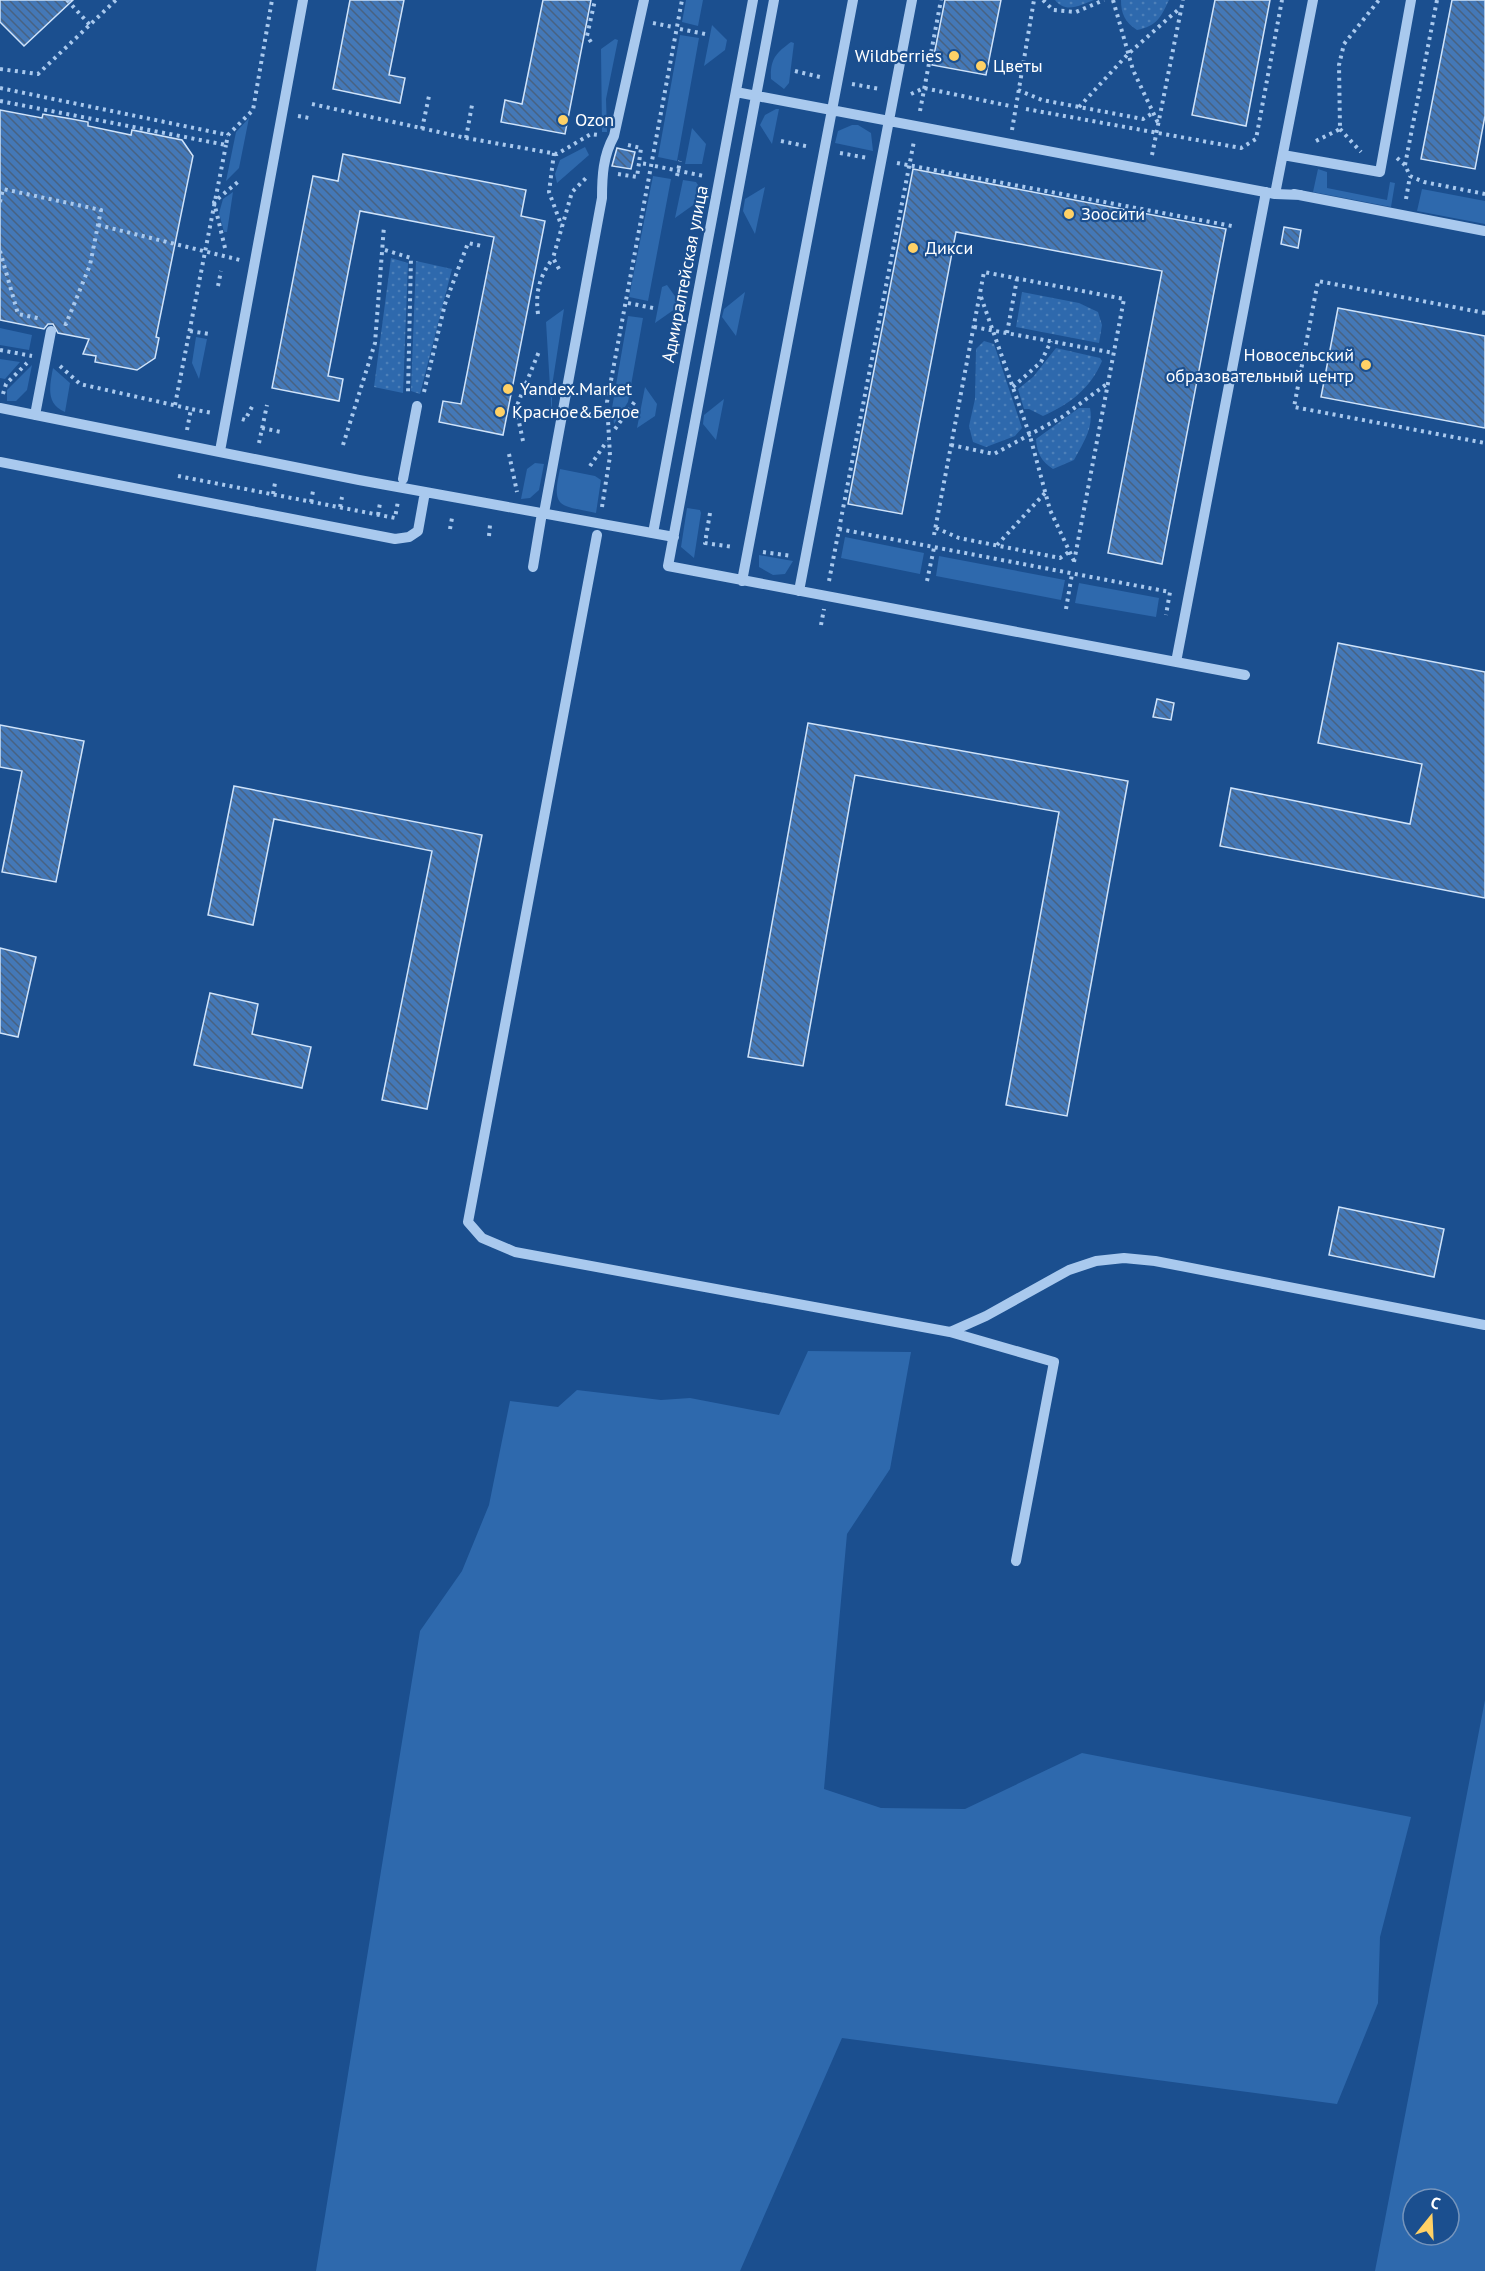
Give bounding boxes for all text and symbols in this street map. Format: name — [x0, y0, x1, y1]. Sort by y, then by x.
place label: Wildberries — [855, 44, 942, 67]
marker: Wildberries — [947, 49, 961, 63]
place label: Цветы — [993, 54, 1043, 77]
marker: Цветы — [974, 59, 988, 73]
place label: Ozon — [575, 108, 614, 131]
marker: Ozon — [556, 113, 570, 127]
street label: Адмиралтейская улица — [656, 183, 713, 364]
place label: Зоосити — [1081, 202, 1145, 225]
marker: Зоосити — [1062, 207, 1076, 221]
place label: Дикси — [925, 236, 973, 259]
marker: Дикси — [906, 241, 920, 255]
place label: Новосельский образовательный центр — [1166, 343, 1354, 387]
marker: Новосельский образовательный центр — [1359, 358, 1373, 372]
place label: Yandex.Market — [520, 377, 632, 400]
marker: Yandex.Market — [501, 382, 515, 396]
place label: Красное&Белое — [512, 400, 639, 423]
marker: Красное&Белое — [493, 405, 507, 419]
north arrow — [1401, 2187, 1461, 2247]
text: С — [1428, 2192, 1443, 2214]

